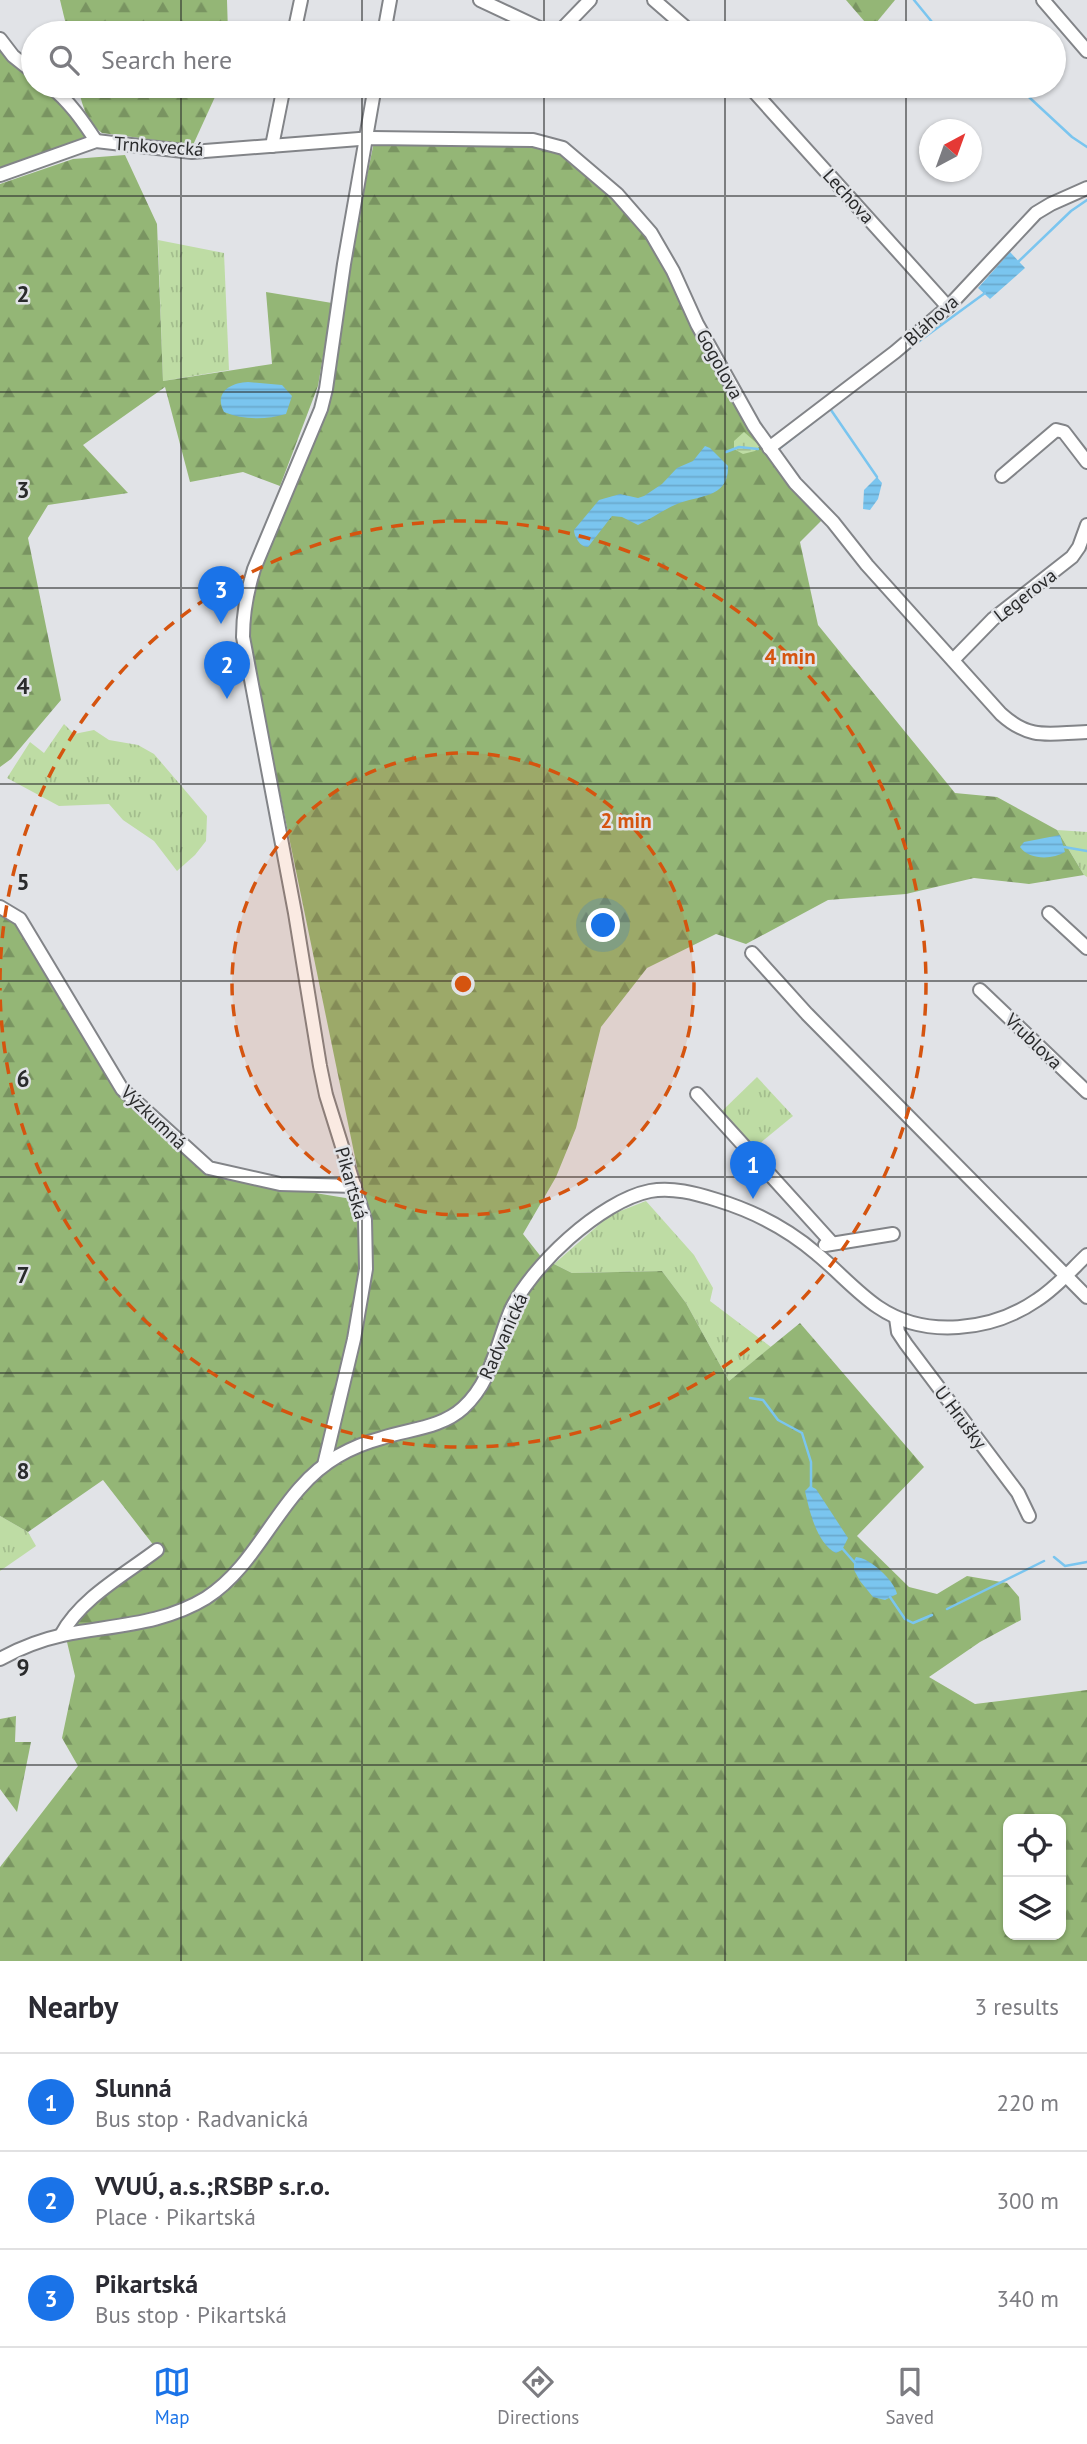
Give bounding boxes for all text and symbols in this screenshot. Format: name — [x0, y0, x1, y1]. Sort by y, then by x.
search box — [21, 21, 1066, 98]
icon: search — [45, 41, 83, 79]
text: Search here — [101, 43, 232, 76]
north arrow — [919, 119, 982, 182]
street label: Trnkovecká — [113, 131, 205, 161]
street label: Lechova — [818, 164, 880, 228]
text: 2 — [16, 279, 30, 308]
street label: Bláhova — [899, 289, 963, 351]
street label: Gogolova — [691, 325, 749, 403]
text: 3 — [16, 475, 30, 504]
street label: Legerova — [989, 563, 1061, 627]
pin: 3 — [198, 566, 244, 624]
pin: 2 — [204, 641, 250, 699]
text: 4 min — [764, 643, 816, 670]
text: 4 — [16, 671, 30, 700]
text: 2 min — [600, 807, 652, 834]
text: 5 — [16, 867, 30, 896]
your location — [586, 908, 620, 942]
centre of rings — [451, 972, 475, 996]
street label: Vrublova — [999, 1007, 1068, 1074]
text: 6 — [16, 1064, 30, 1093]
street label: Výzkumná — [115, 1079, 192, 1154]
pin: 1 — [730, 1141, 776, 1199]
street label: Pikartská — [330, 1144, 374, 1222]
text: 7 — [16, 1260, 30, 1289]
street label: Radvanická — [473, 1289, 533, 1383]
street label: U Hrušky — [930, 1381, 993, 1453]
text: 8 — [16, 1456, 30, 1485]
text: 9 — [16, 1652, 30, 1681]
map controls — [1003, 1814, 1066, 1940]
button: locate — [1003, 1814, 1066, 1877]
button: layers — [1003, 1877, 1066, 1940]
text: Nearby — [28, 1987, 118, 2026]
text: 3 results — [975, 1992, 1059, 2021]
text: Slunná — [95, 2071, 172, 2104]
text: 1 — [44, 2088, 58, 2117]
text: 220 m — [997, 2088, 1059, 2117]
text: Bus stop · Radvanická — [95, 2104, 308, 2133]
text: VVUÚ, a.s.;RSBP s.r.o. — [95, 2169, 330, 2202]
text: 2 — [44, 2186, 58, 2215]
text: 300 m — [997, 2186, 1059, 2215]
text: Place · Pikartská — [95, 2202, 256, 2231]
text: Pikartská — [95, 2267, 198, 2300]
text: 3 — [44, 2284, 58, 2313]
text: 340 m — [997, 2284, 1059, 2313]
text: Bus stop · Pikartská — [95, 2300, 287, 2329]
tab: Map — [153, 2363, 191, 2429]
tab: Directions — [497, 2363, 579, 2429]
tab: Saved — [886, 2363, 934, 2429]

